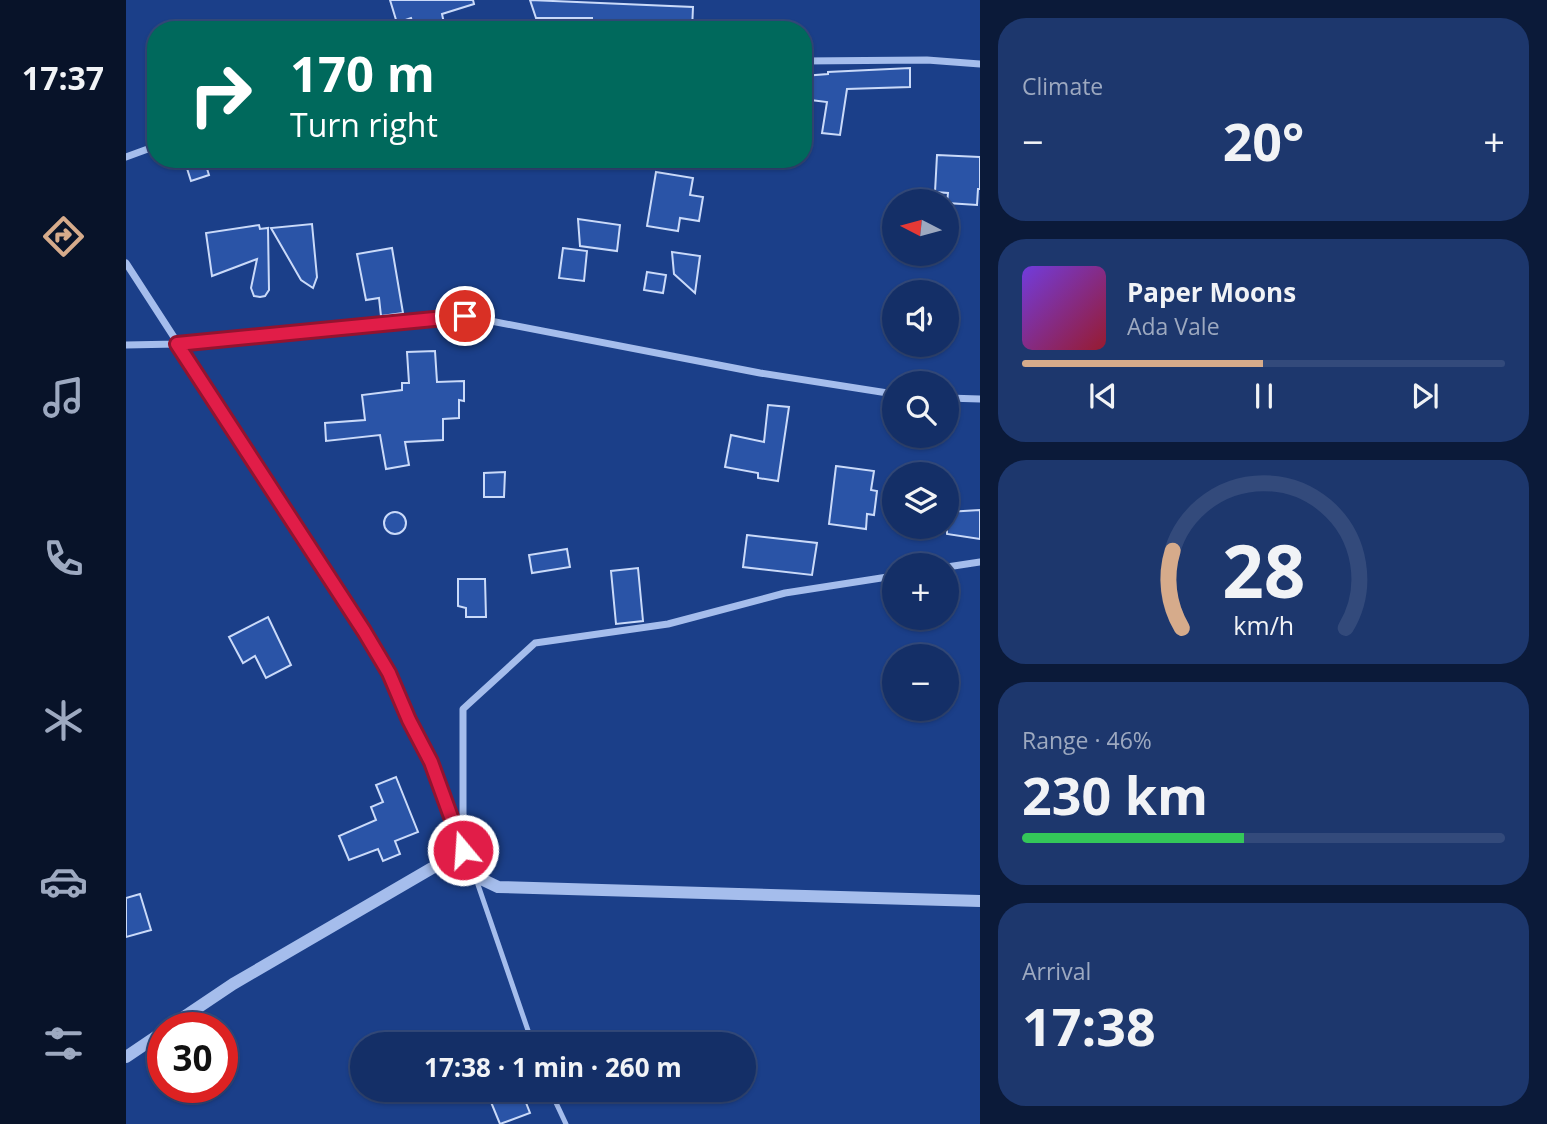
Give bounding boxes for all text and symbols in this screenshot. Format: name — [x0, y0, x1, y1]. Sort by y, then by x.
text: 170 m — [290, 40, 435, 106]
icon: right — [175, 49, 266, 140]
text: 17:37 — [22, 56, 104, 99]
text: Climate — [1022, 70, 1103, 102]
text: Turn right — [290, 103, 438, 146]
text: 20° — [1223, 105, 1304, 176]
text: − — [1022, 115, 1044, 167]
text: + — [1483, 115, 1505, 167]
north arrow — [882, 189, 959, 266]
map controls — [882, 189, 959, 721]
icon: directions — [39, 212, 88, 261]
text: Paper Moons — [1127, 274, 1296, 310]
button: sound — [882, 280, 959, 357]
pin — [435, 286, 495, 346]
icon: arrive — [446, 297, 484, 335]
text: Ada Vale — [1127, 310, 1220, 342]
button: search — [882, 371, 959, 448]
icon: music — [39, 373, 88, 422]
icon: previous — [1084, 377, 1122, 415]
icon: pause — [1245, 377, 1283, 415]
icon: next — [1406, 377, 1444, 415]
button: layers — [882, 462, 959, 539]
text: 28 — [1222, 520, 1305, 619]
icon: phone — [39, 534, 88, 583]
button: + — [882, 553, 959, 630]
text: km/h — [1233, 608, 1294, 642]
button: − — [882, 644, 959, 721]
icon: climate — [39, 696, 88, 745]
text: Range · 46% — [1022, 724, 1152, 756]
text: 230 km — [1022, 759, 1208, 830]
position arrow — [426, 813, 500, 887]
icon: car — [39, 857, 88, 906]
text: Arrival — [1022, 955, 1091, 987]
text: 17:38 — [1022, 990, 1156, 1061]
speed limit sign: 30 — [147, 1012, 238, 1103]
icon: filters — [39, 1019, 88, 1068]
text: 17:38 · 1 min · 260 m — [424, 1049, 682, 1085]

